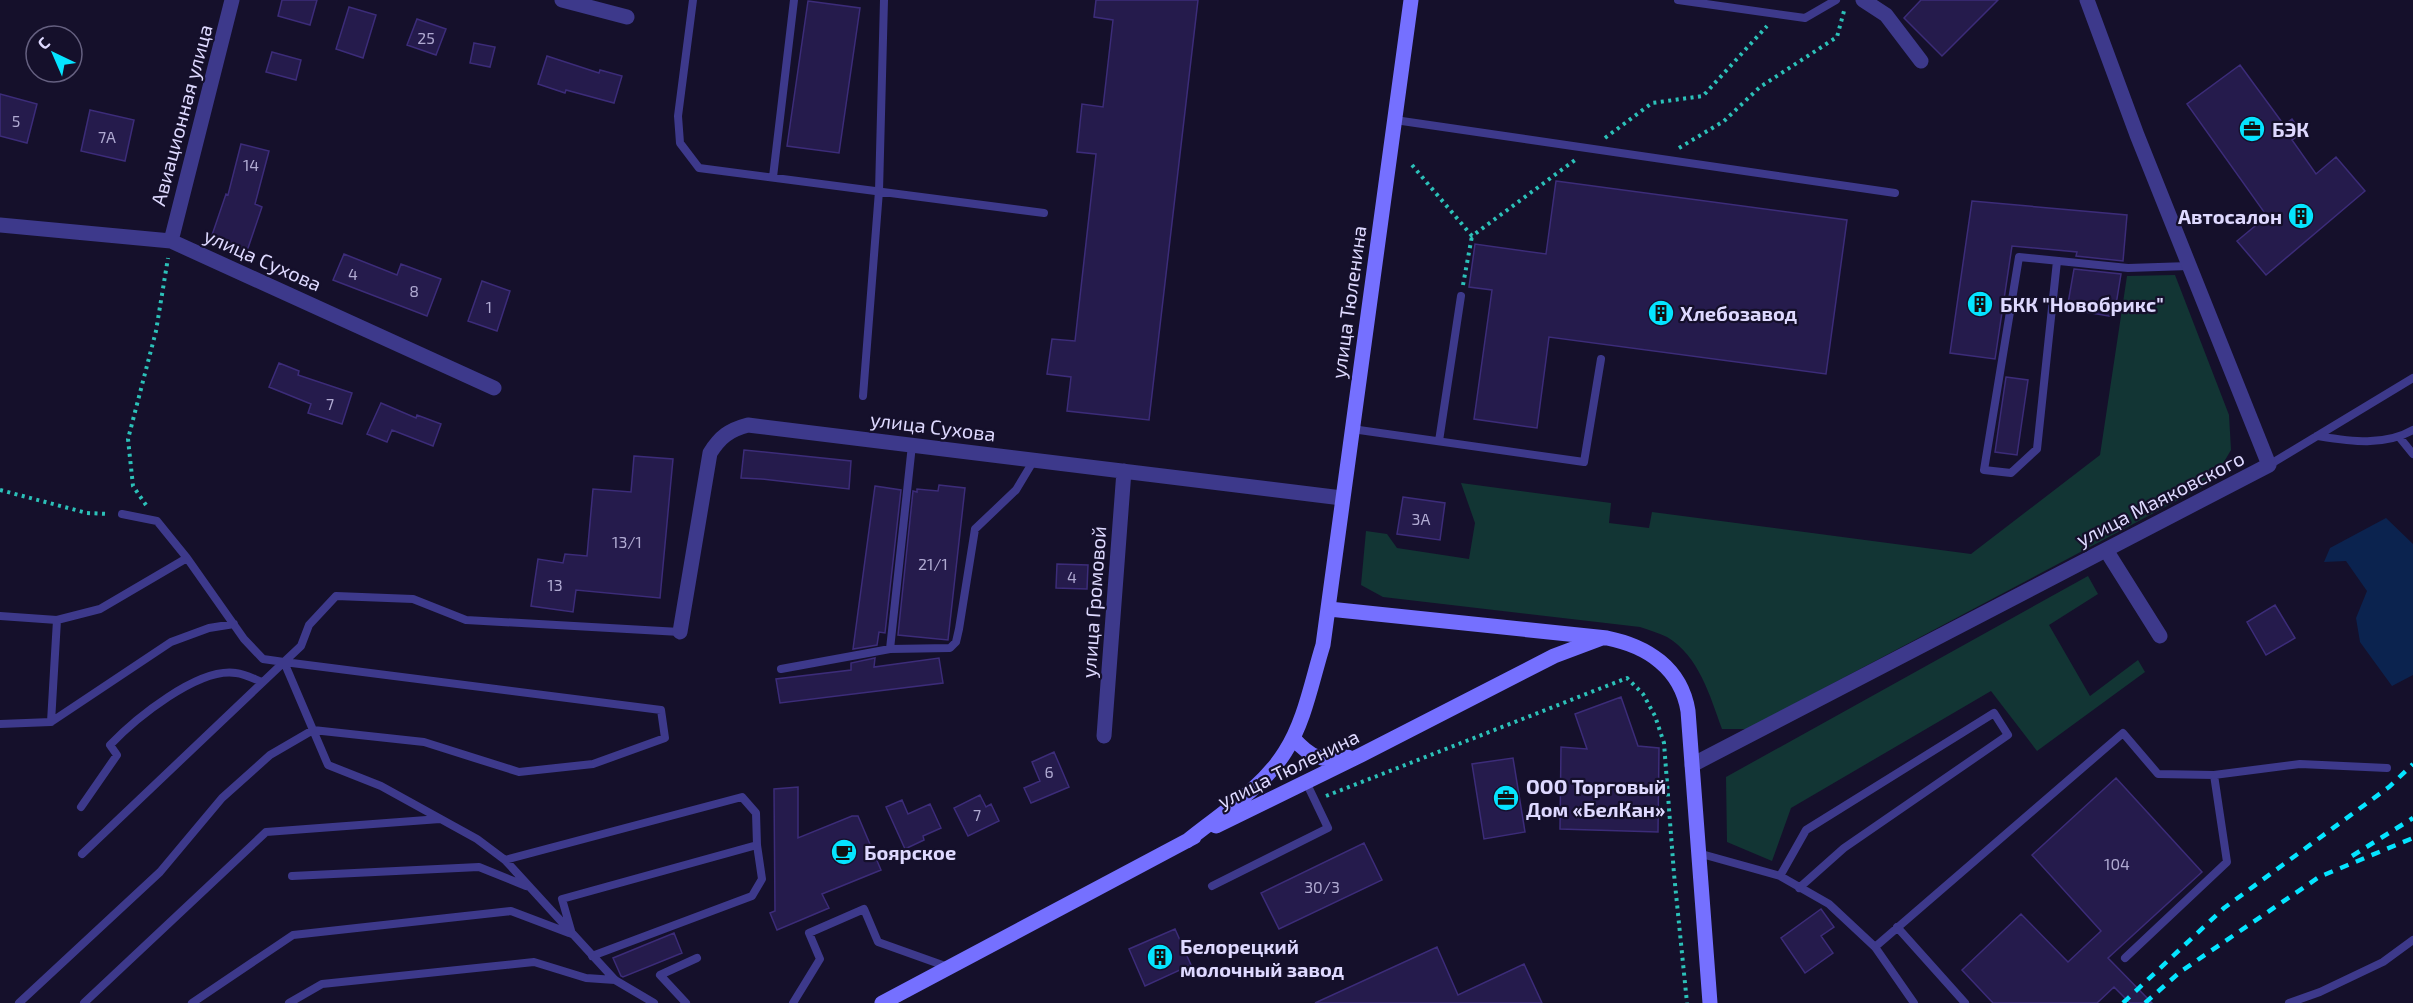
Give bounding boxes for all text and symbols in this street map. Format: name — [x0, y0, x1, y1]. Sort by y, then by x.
street label: Авиационная улица — [145, 22, 218, 209]
north arrow — [24, 24, 84, 84]
house number: 25 — [417, 28, 435, 47]
text: С — [33, 33, 53, 53]
house number: 5 — [12, 111, 20, 130]
office icon: БЭК — [2237, 114, 2267, 144]
place label: БЭК — [2272, 117, 2309, 141]
house number: 7А — [98, 127, 116, 146]
house number: 14 — [243, 155, 259, 174]
building icon: Автосалон — [2286, 201, 2316, 231]
place label: Автосалон — [2178, 204, 2282, 228]
street label: улица Сухова — [200, 222, 325, 297]
street label: улица Тюленина — [1325, 224, 1372, 380]
house number: 4 — [348, 264, 358, 283]
house number: 8 — [409, 281, 419, 300]
building icon: БКК "Новобрикс" — [1965, 289, 1995, 319]
place label: БКК "Новобрикс" — [2000, 292, 2164, 316]
house number: 1 — [486, 297, 492, 316]
building icon: Хлебозавод — [1646, 298, 1676, 328]
place label: Хлебозавод — [1680, 301, 1797, 325]
house number: 7 — [326, 394, 334, 413]
street label: улица Сухова — [869, 406, 997, 447]
street label: улица Маяковского — [2072, 445, 2248, 552]
house number: 3А — [1412, 509, 1430, 528]
street label: улица Громовой — [1076, 525, 1111, 679]
house number: 13/1 — [612, 532, 642, 551]
house number: 21/1 — [918, 554, 948, 573]
house number: 4 — [1067, 567, 1077, 586]
house number: 13 — [547, 575, 563, 594]
street label: улица Тюленина — [1213, 723, 1363, 813]
house number: 6 — [1044, 762, 1054, 781]
place label: ООО Торговый Дом «БелКан» — [1526, 774, 1666, 821]
office icon: ООО Торговый Дом «БелКан» — [1491, 783, 1521, 813]
house number: 7 — [973, 805, 981, 824]
cafe icon: Боярское — [829, 837, 859, 867]
place label: Боярское — [864, 840, 956, 864]
house number: 104 — [2104, 854, 2130, 873]
house number: 30/3 — [1304, 877, 1340, 896]
place label: Белорецкий молочный завод — [1180, 934, 1344, 981]
building icon: Белорецкий молочный завод — [1145, 942, 1175, 972]

